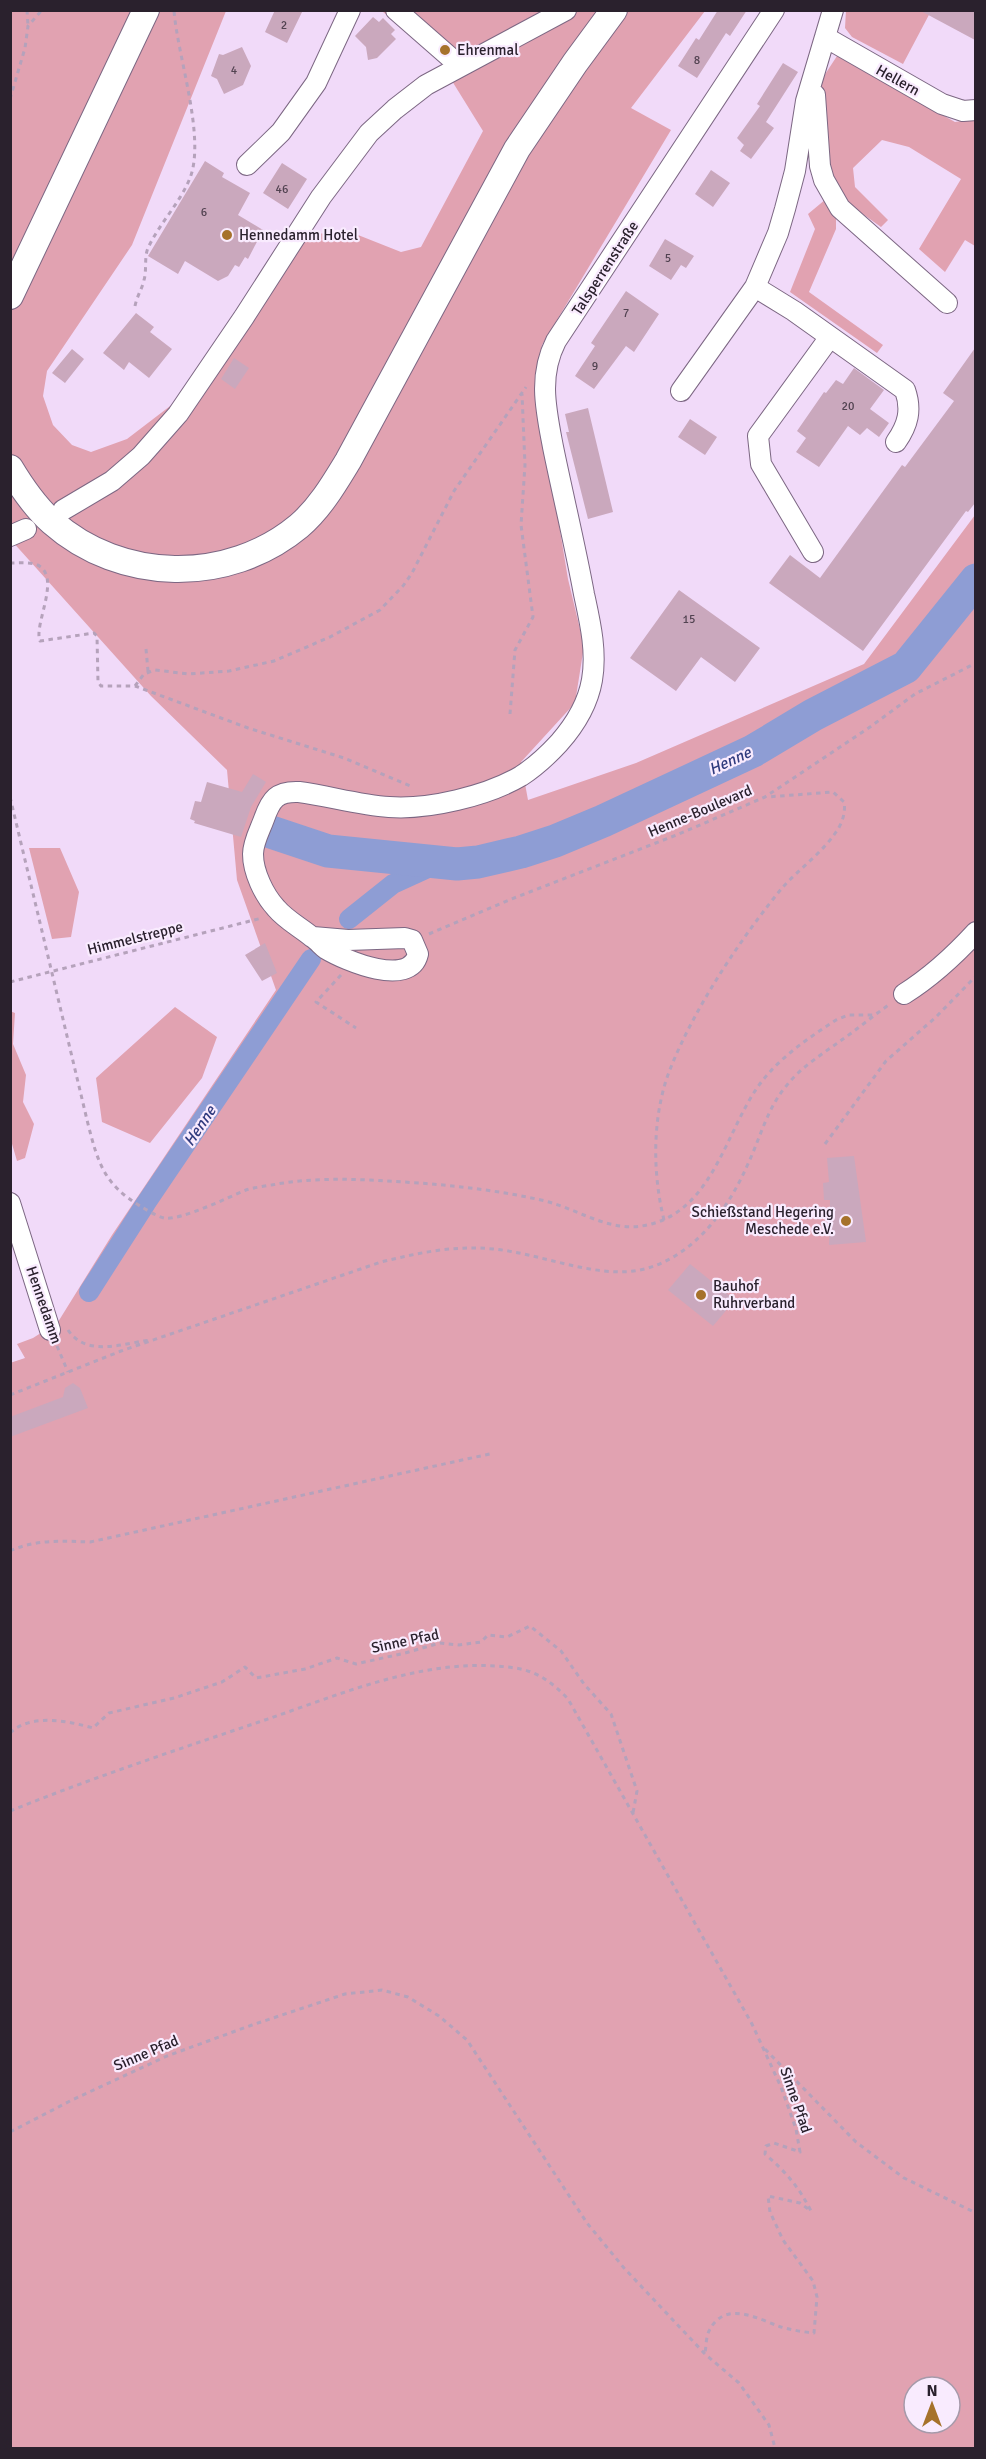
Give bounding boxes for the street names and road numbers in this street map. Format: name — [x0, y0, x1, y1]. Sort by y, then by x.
street label: Hellern — [873, 61, 923, 99]
street label: Talsperrenstraße — [568, 218, 642, 318]
street label: Henne-Boulevard — [645, 781, 755, 841]
street label: Himmelstreppe — [85, 917, 185, 959]
street label: Hennedamm — [22, 1264, 66, 1346]
street label: Sinne Pfad — [370, 1625, 441, 1657]
street label: Sinne Pfad — [111, 2031, 181, 2075]
street label: Sinne Pfad — [776, 2065, 816, 2135]

